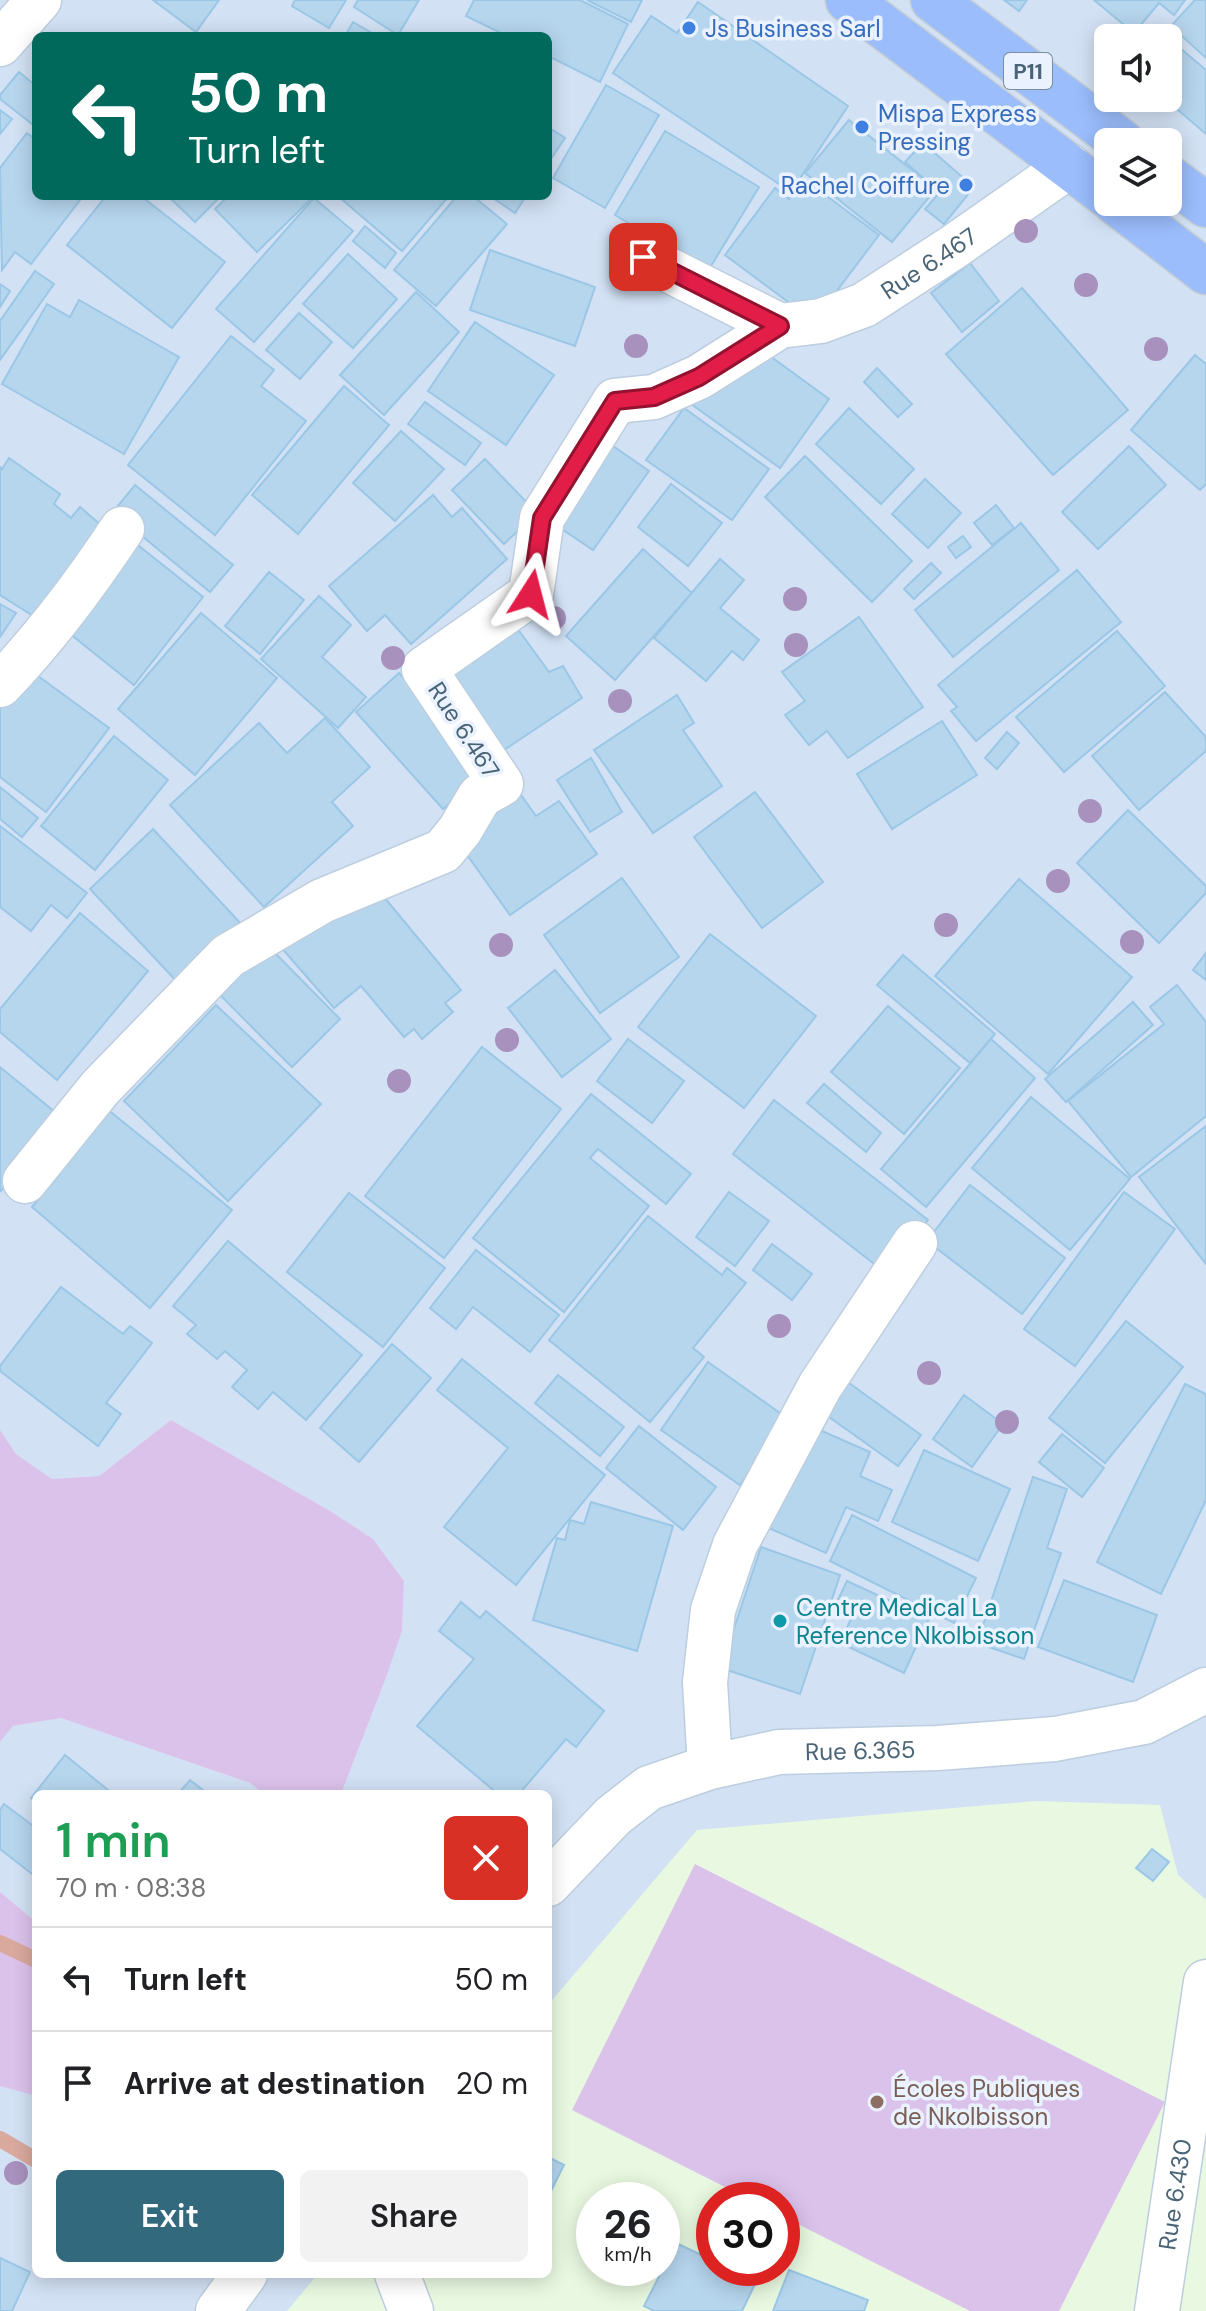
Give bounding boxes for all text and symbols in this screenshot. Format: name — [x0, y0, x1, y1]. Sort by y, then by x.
place label: Js Business Sarl — [705, 13, 881, 44]
marker: Js Business Sarl — [680, 19, 698, 37]
map controls — [1094, 24, 1182, 216]
button: sound — [1094, 24, 1182, 112]
road number: P11 — [1004, 53, 1052, 89]
text: 50 m — [188, 56, 328, 129]
icon: left — [56, 64, 160, 168]
place label: Mispa Express Pressing — [878, 98, 1037, 157]
marker: Mispa Express Pressing — [853, 118, 871, 136]
text: Turn left — [188, 127, 325, 174]
button: layers — [1094, 128, 1182, 216]
place label: Rachel Coiffure — [781, 170, 950, 201]
marker: Rachel Coiffure — [957, 176, 975, 194]
street label: Rue 6.467 — [875, 220, 983, 306]
pin — [609, 223, 677, 291]
icon: arrive — [621, 235, 665, 279]
position arrow — [489, 552, 573, 636]
street label: Rue 6.467 — [421, 676, 507, 784]
place label: Centre Medical La Reference Nkolbisson — [796, 1592, 1034, 1651]
marker: Centre Medical La Reference Nkolbisson — [771, 1612, 789, 1630]
street label: Rue 6.365 — [805, 1733, 916, 1767]
text: 1 min — [56, 1809, 171, 1872]
button: close — [444, 1816, 528, 1900]
text: 70 m · 08:38 — [56, 1871, 206, 1905]
icon: left — [56, 1957, 100, 2001]
text: Turn left — [124, 1960, 247, 1999]
text: 50 m — [454, 1960, 528, 1999]
icon: arrive — [56, 2061, 100, 2105]
text: Arrive at destination — [124, 2064, 425, 2103]
text: 20 m — [456, 2064, 528, 2103]
place label: Écoles Publiques de Nkolbisson — [893, 2073, 1080, 2132]
marker: Écoles Publiques de Nkolbisson — [868, 2093, 886, 2111]
street label: Rue 6.430 — [1151, 2137, 1198, 2252]
button: Exit — [56, 2170, 284, 2262]
button: Share — [300, 2170, 528, 2262]
speed limit sign: 30 — [696, 2182, 800, 2286]
text: 26 — [604, 2198, 652, 2250]
text: km/h — [604, 2241, 652, 2267]

